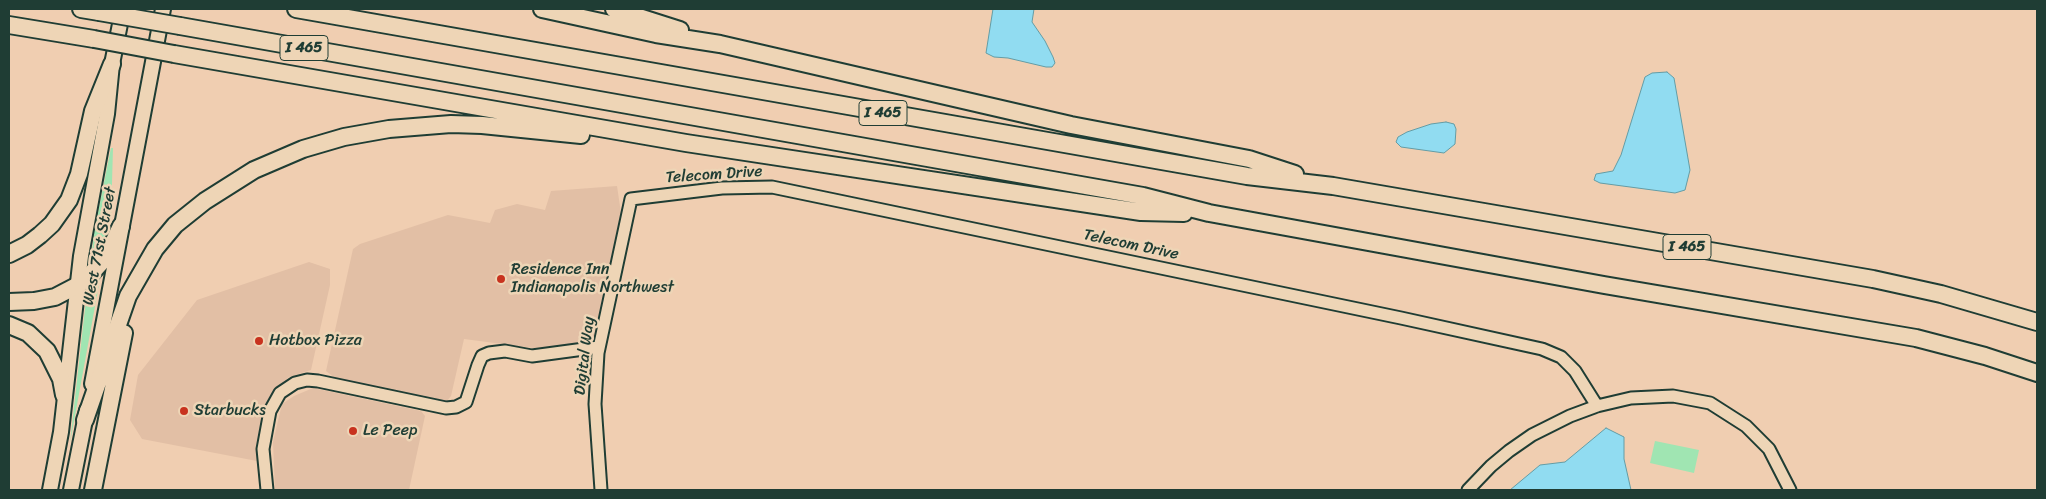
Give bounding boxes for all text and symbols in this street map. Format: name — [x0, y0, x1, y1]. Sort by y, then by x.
road number: I 465 — [280, 36, 328, 60]
road number: I 465 — [859, 100, 907, 126]
street label: Telecom Drive — [665, 162, 763, 188]
street label: West 71st Street — [79, 185, 121, 307]
street label: Telecom Drive — [1082, 226, 1180, 264]
road number: I 465 — [1663, 234, 1711, 260]
place label: Residence Inn Indianapolis Northwest — [511, 260, 674, 298]
marker: Residence Inn Indianapolis Northwest — [495, 273, 507, 285]
street label: Digital Way — [571, 316, 599, 396]
place label: Hotbox Pizza — [269, 331, 362, 351]
marker: Hotbox Pizza — [253, 335, 265, 347]
place label: Starbucks — [194, 401, 266, 421]
marker: Starbucks — [178, 405, 190, 417]
place label: Le Peep — [363, 421, 417, 441]
marker: Le Peep — [347, 425, 359, 437]

